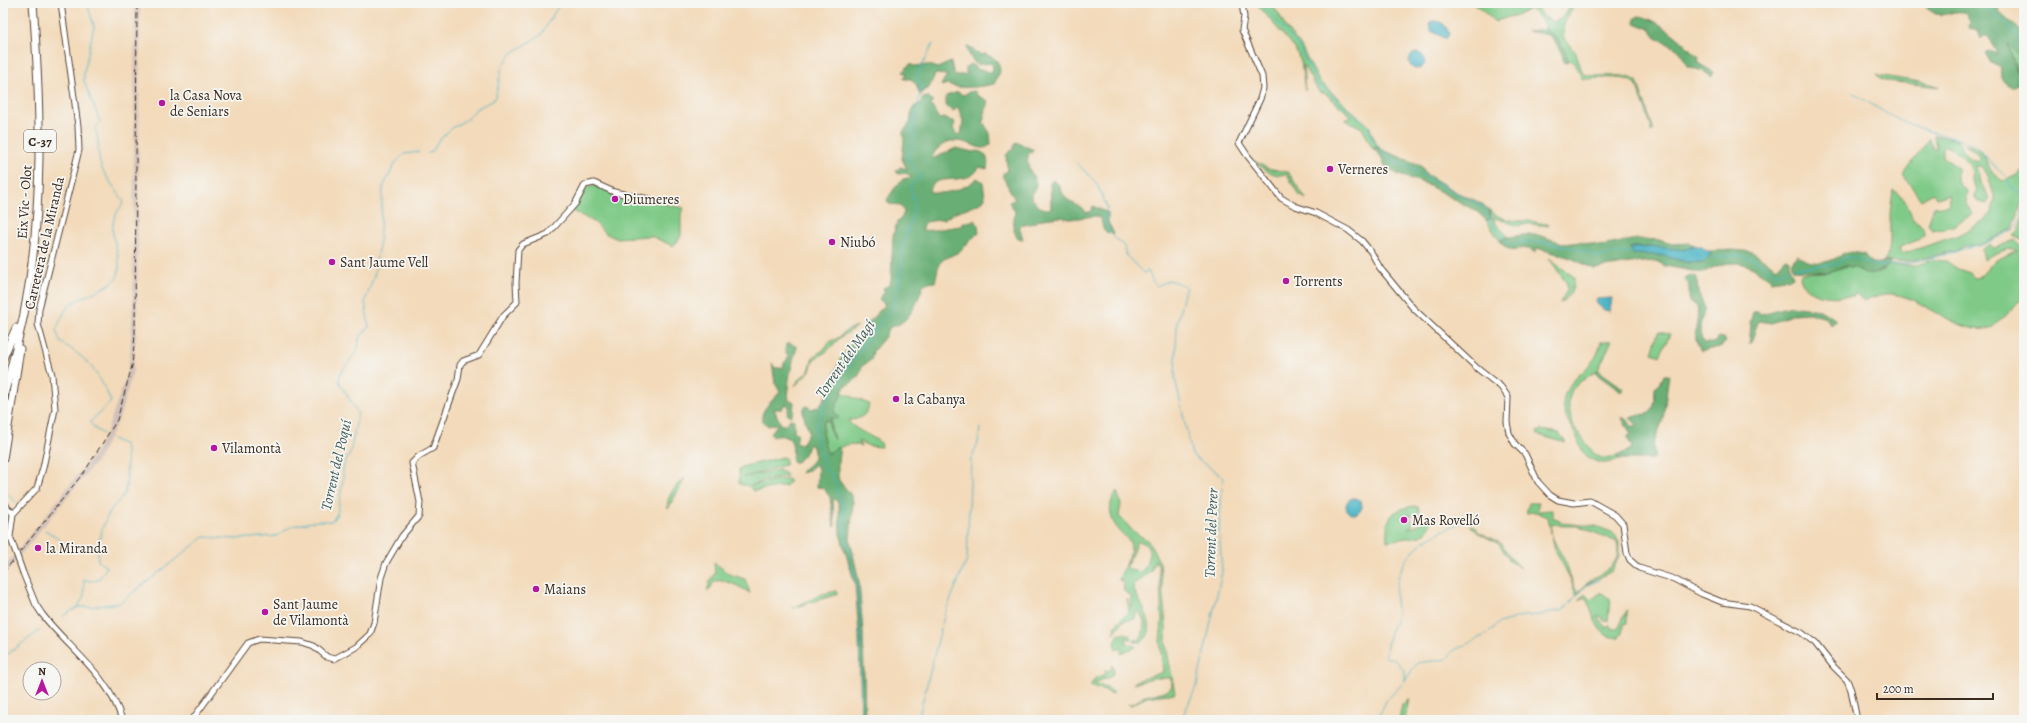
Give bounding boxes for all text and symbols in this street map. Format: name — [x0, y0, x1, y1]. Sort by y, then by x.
place label: la Casa Nova de Seniars — [170, 86, 242, 121]
marker: la Casa Nova de Seniars — [157, 98, 167, 108]
road number: C-37 — [24, 130, 56, 152]
place label: Verneres — [1337, 160, 1388, 179]
street label: Eix Vic - Olot — [12, 164, 37, 240]
marker: Verneres — [1325, 164, 1335, 174]
street label: Carretera de la Miranda — [20, 174, 69, 311]
place label: Diumeres — [623, 190, 679, 209]
marker: Diumeres — [610, 194, 620, 204]
place label: Niubó — [840, 233, 876, 252]
marker: Niubó — [827, 237, 837, 247]
place label: Sant Jaume Vell — [340, 253, 429, 272]
marker: Sant Jaume Vell — [327, 257, 337, 267]
place label: Torrents — [1294, 272, 1343, 291]
marker: Torrents — [1281, 276, 1291, 286]
water label: Torrent del Magí — [811, 315, 880, 402]
place label: la Cabanya — [904, 390, 966, 409]
marker: la Cabanya — [891, 394, 901, 404]
water label: Torrent del Poquí — [316, 417, 356, 512]
place label: Vilamontà — [221, 439, 282, 458]
marker: Vilamontà — [209, 443, 219, 453]
water label: Torrent del Perer — [1199, 487, 1223, 578]
place label: Mas Rovelló — [1412, 511, 1480, 530]
marker: Mas Rovelló — [1399, 515, 1409, 525]
place label: la Miranda — [46, 539, 108, 558]
marker: la Miranda — [33, 543, 43, 553]
place label: Maians — [544, 580, 586, 599]
marker: Maians — [531, 584, 541, 594]
place label: Sant Jaume de Vilamontà — [273, 595, 349, 630]
marker: Sant Jaume de Vilamontà — [260, 607, 270, 617]
north arrow — [22, 661, 62, 701]
text: N — [38, 664, 46, 679]
scale bar — [1877, 675, 1993, 701]
text: 200 m — [1883, 681, 1914, 697]

